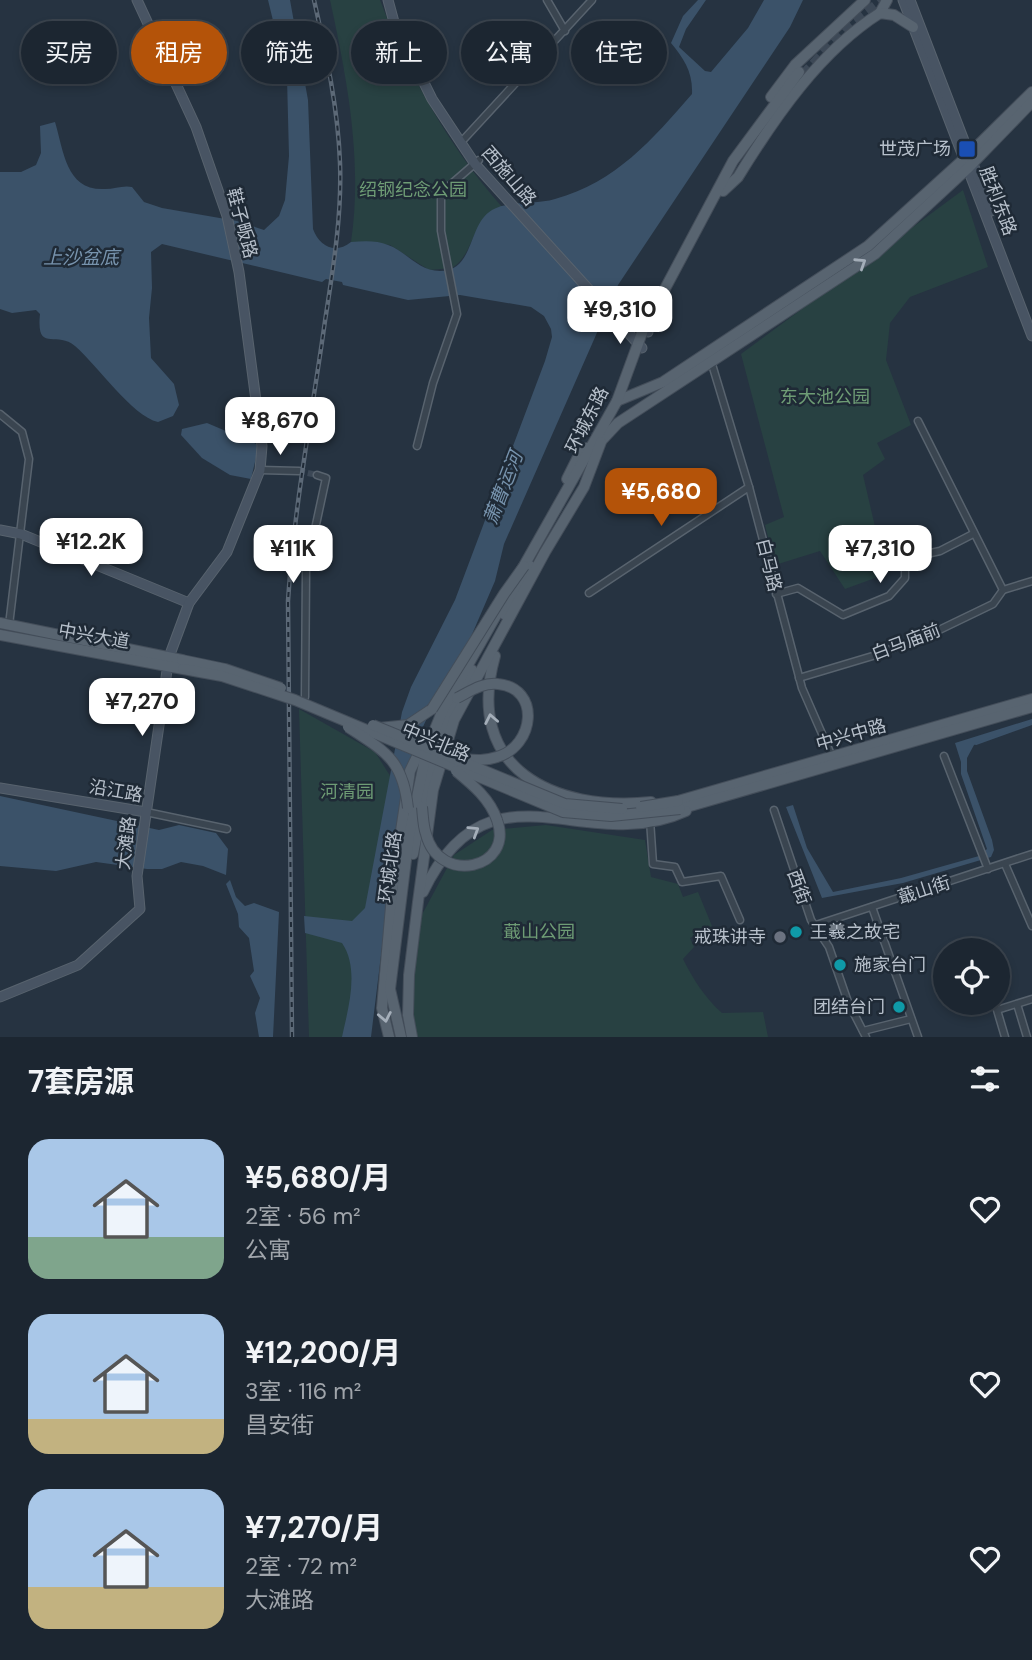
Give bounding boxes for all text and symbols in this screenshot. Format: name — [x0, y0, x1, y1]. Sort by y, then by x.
chip: 买房 — [21, 21, 117, 84]
chip: 租房 — [131, 21, 227, 84]
chip: 筛选 — [241, 21, 337, 84]
chip: 新上 — [351, 21, 447, 84]
chip: 公寓 — [461, 21, 557, 84]
chip: 住宅 — [571, 21, 667, 84]
place label: 世茂广场 — [879, 137, 951, 161]
marker: 世茂广场 — [957, 139, 977, 159]
street label: 西施山路 — [476, 141, 542, 211]
street label: 胜利东路 — [974, 163, 1022, 239]
park label: 绍钢纪念公园 — [359, 178, 467, 202]
street label: 鞋子畈路 — [221, 185, 263, 261]
water label: 上沙盆底 — [43, 245, 122, 270]
one-way arrow — [854, 259, 867, 272]
pin: ¥9,310 — [563, 286, 677, 346]
text: ¥9,310 — [583, 294, 657, 324]
street label: 环城东路 — [560, 382, 614, 458]
park label: 东大池公园 — [780, 385, 870, 409]
pin: ¥8,670 — [223, 398, 337, 457]
text: ¥8,670 — [241, 405, 319, 435]
water label: 萧曹运河 — [478, 444, 530, 528]
pin: ¥5,680 — [604, 468, 718, 528]
text: ¥5,680 — [621, 476, 701, 506]
pin: ¥12.2K — [34, 518, 148, 578]
text: ¥12.2K — [56, 526, 126, 556]
pin: ¥11K — [252, 526, 334, 585]
pin: ¥7,310 — [823, 526, 937, 585]
text: ¥11K — [270, 533, 316, 563]
text: ¥7,310 — [845, 533, 915, 563]
street label: 白马路 — [751, 536, 787, 594]
street label: 中兴大道 — [56, 618, 132, 654]
street label: 白马庙前 — [868, 618, 944, 666]
pin: ¥7,270 — [85, 678, 199, 738]
text: ¥7,270 — [105, 686, 179, 716]
one-way arrow — [485, 713, 500, 725]
street label: 中兴中路 — [813, 714, 889, 756]
street label: 中兴北路 — [398, 717, 474, 767]
street label: 沿江路 — [87, 774, 145, 808]
park label: 河清园 — [320, 780, 374, 804]
street label: 大滩路 — [111, 815, 141, 871]
one-way arrow — [466, 826, 479, 839]
street label: 环城北路 — [373, 830, 407, 904]
street label: 西街 — [782, 866, 816, 908]
street label: 蕺山街 — [895, 870, 953, 910]
park label: 蕺山公园 — [503, 920, 575, 944]
place label: 王羲之故宅 — [810, 920, 900, 944]
marker: 王羲之故宅 — [788, 924, 804, 940]
place label: 戒珠讲寺 — [694, 925, 766, 949]
marker: 戒珠讲寺 — [772, 929, 788, 945]
map controls — [933, 938, 1010, 1015]
button: locate — [933, 938, 1010, 1015]
place label: 施家台门 — [854, 953, 926, 977]
marker: 施家台门 — [832, 957, 848, 973]
place label: 团结台门 — [813, 995, 885, 1019]
marker: 团结台门 — [891, 999, 907, 1015]
one-way arrow — [376, 1011, 391, 1023]
icon: filters — [966, 1060, 1004, 1098]
text: 7套房源 — [28, 1062, 134, 1101]
text: ¥5,680/月 — [245, 1158, 391, 1197]
icon: home — [84, 1167, 168, 1251]
icon: heart — [966, 1190, 1004, 1228]
text: 2室 · 56 m² — [245, 1201, 361, 1231]
text: 公寓 — [245, 1235, 291, 1265]
text: ¥12,200/月 — [245, 1333, 401, 1372]
icon: home — [84, 1342, 168, 1426]
icon: heart — [966, 1365, 1004, 1403]
text: 3室 · 116 m² — [245, 1376, 361, 1406]
text: 昌安街 — [245, 1410, 314, 1440]
text: ¥7,270/月 — [245, 1508, 383, 1547]
icon: home — [84, 1517, 168, 1601]
icon: heart — [966, 1540, 1004, 1578]
text: 2室 · 72 m² — [245, 1551, 357, 1581]
text: 大滩路 — [245, 1585, 314, 1615]

